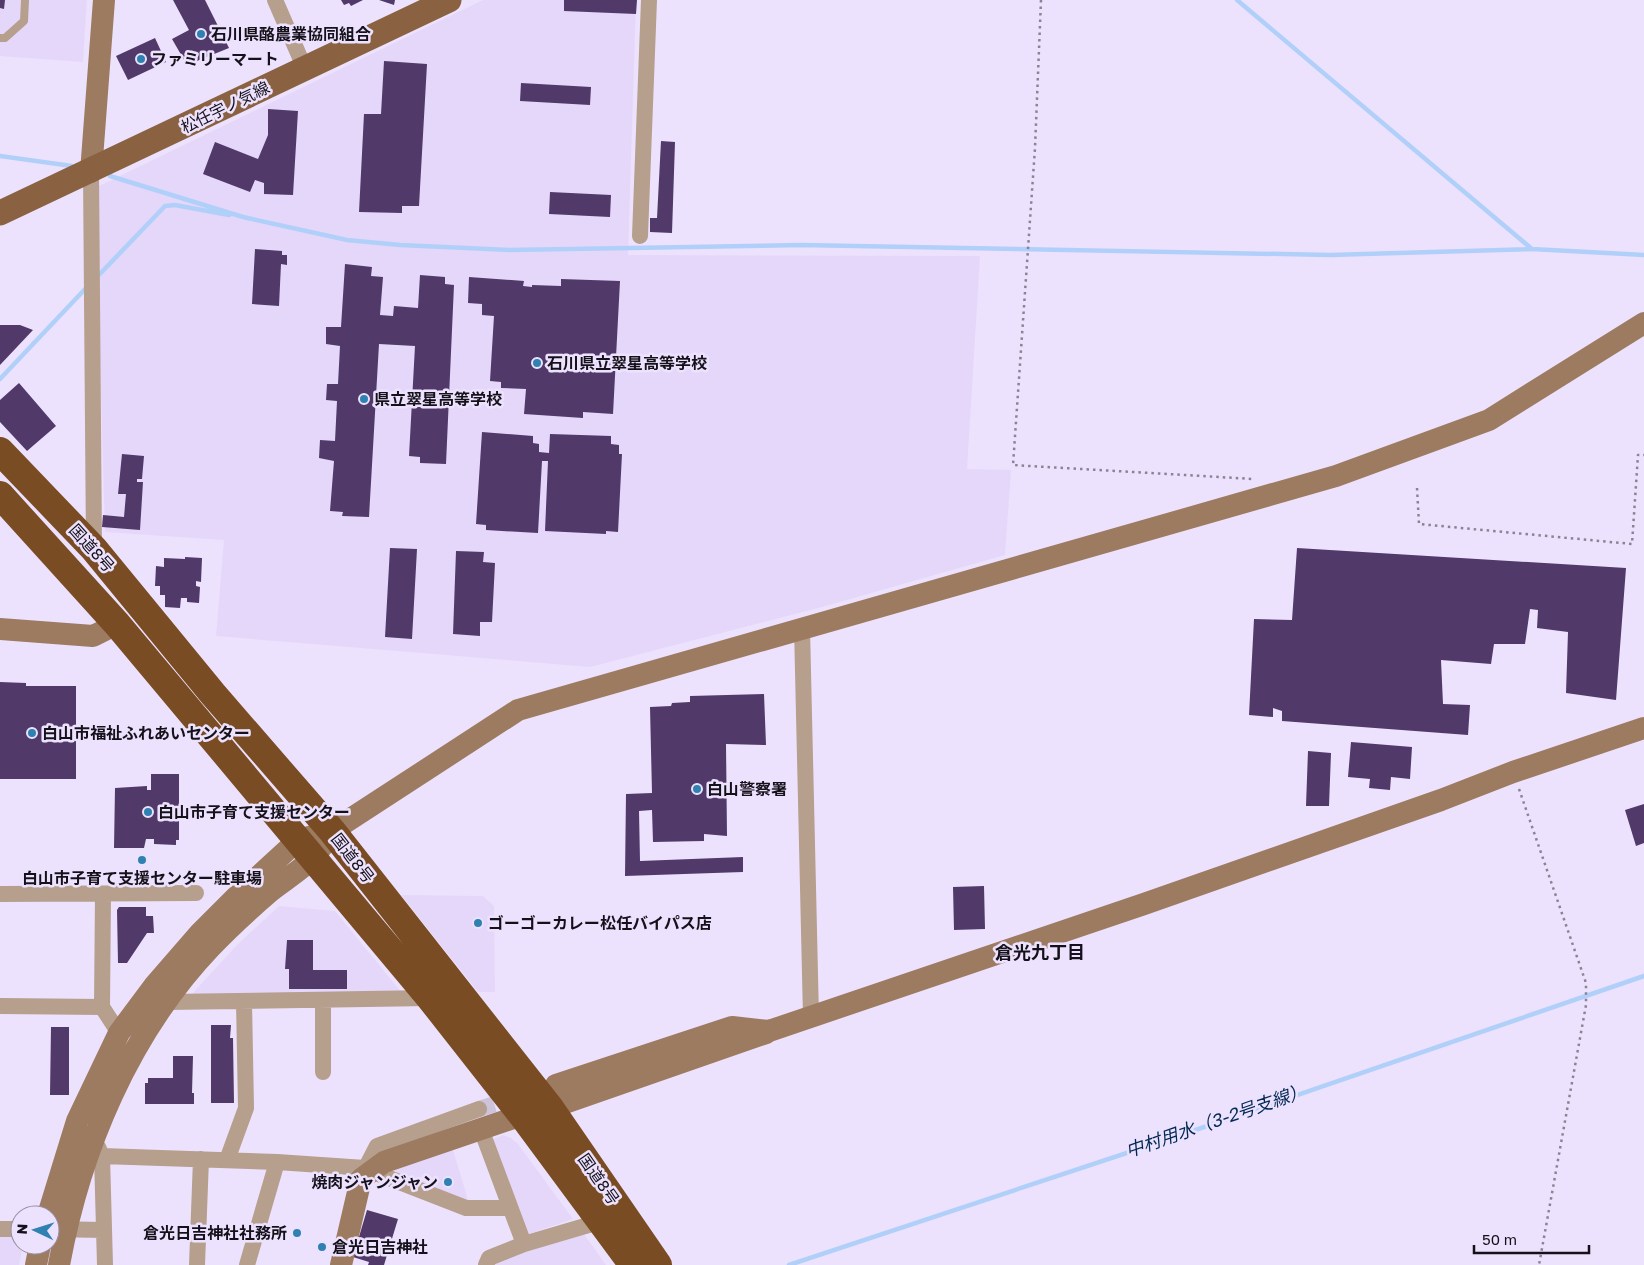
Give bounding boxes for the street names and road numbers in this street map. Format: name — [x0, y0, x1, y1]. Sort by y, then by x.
street label: 松任宇ノ気線 — [177, 77, 273, 137]
street label: 国道8号 — [65, 520, 119, 576]
street label: 国道8号 — [327, 829, 379, 887]
street label: 国道8号 — [574, 1150, 624, 1208]

